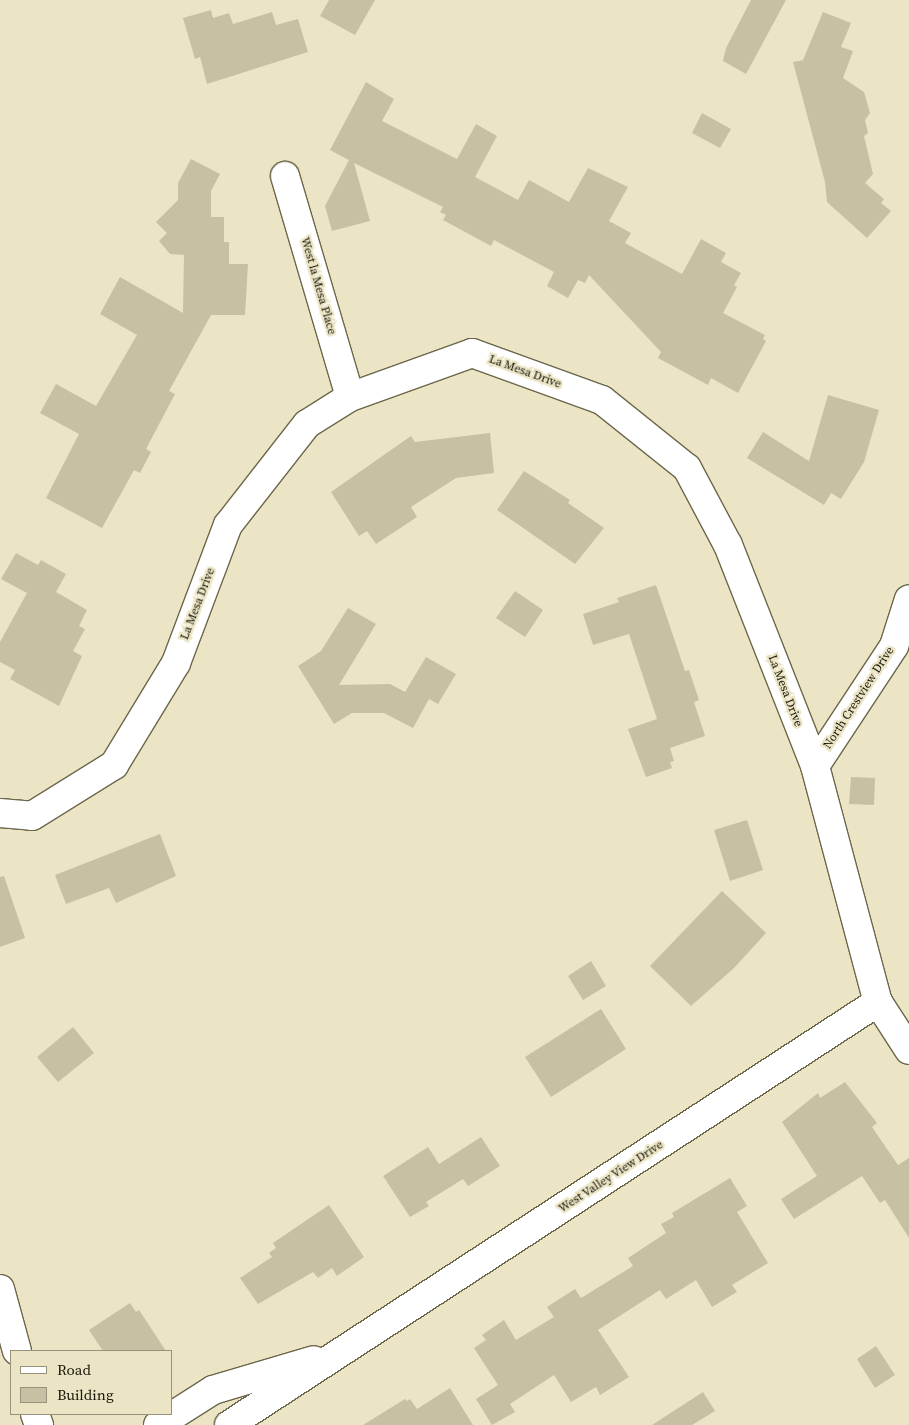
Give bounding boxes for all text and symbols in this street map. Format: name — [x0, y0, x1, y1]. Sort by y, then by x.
street label: West la Mesa Place — [297, 236, 339, 336]
street label: La Mesa Drive — [487, 352, 563, 392]
street label: La Mesa Drive — [178, 566, 218, 642]
street label: North Crestview Drive — [821, 644, 897, 752]
street label: La Mesa Drive — [765, 653, 805, 729]
street label: West Valley View Drive — [556, 1138, 666, 1216]
legend — [10, 1350, 172, 1415]
text: Road — [57, 1359, 91, 1380]
text: Building — [57, 1384, 114, 1405]

